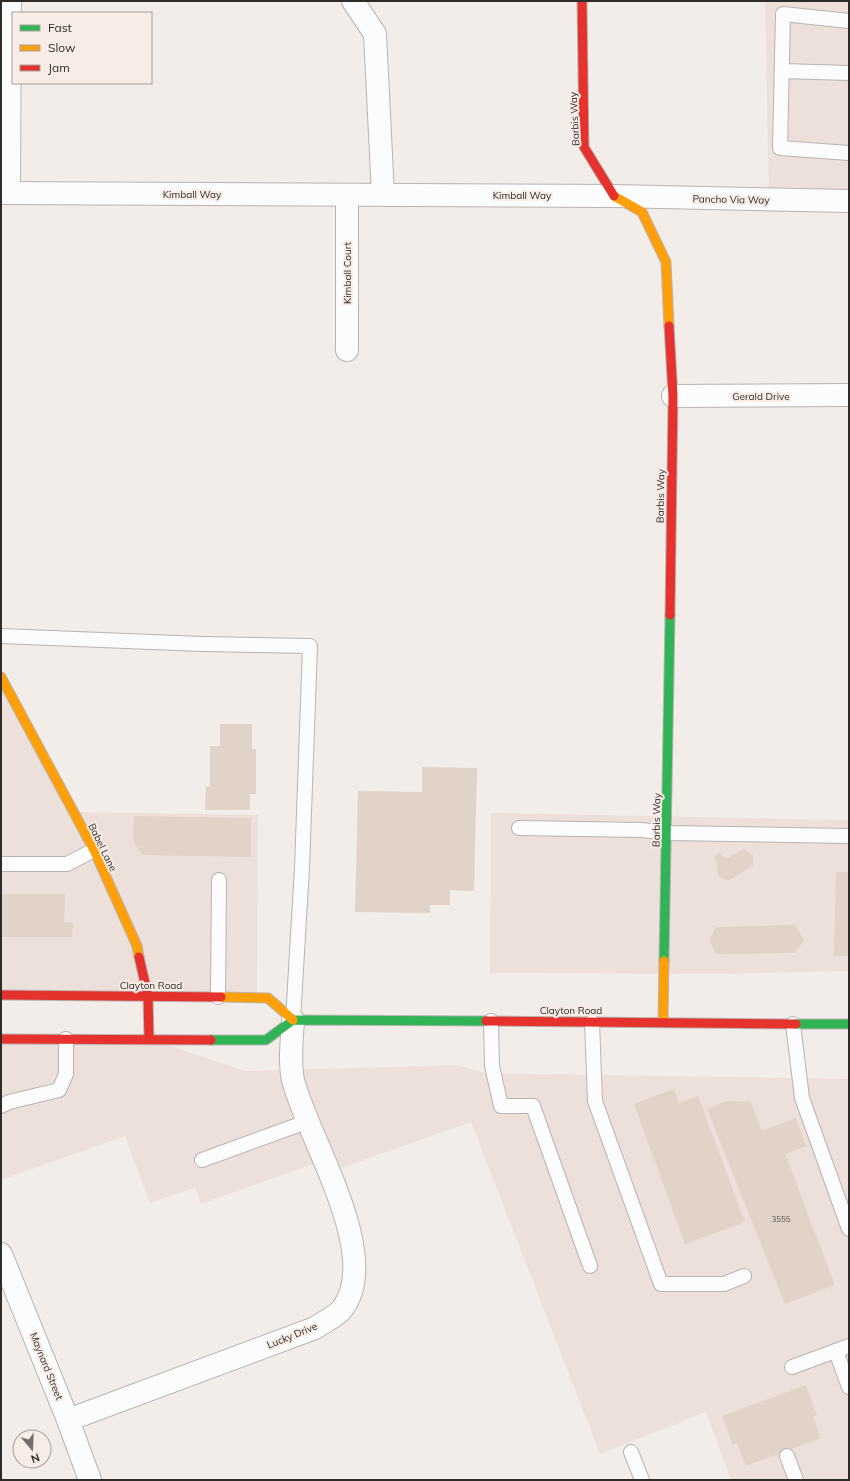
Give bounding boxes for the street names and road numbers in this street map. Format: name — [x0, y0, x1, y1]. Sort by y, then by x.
street label: Barbis Way — [567, 91, 582, 146]
street label: Kimball Way — [163, 188, 222, 201]
street label: Kimball Way — [493, 189, 552, 202]
street label: Pancho Via Way — [692, 192, 770, 207]
street label: Kimball Court — [341, 241, 354, 304]
street label: Gerald Drive — [732, 390, 790, 403]
street label: Barbis Way — [654, 468, 667, 523]
street label: Barbis Way — [650, 792, 663, 847]
street label: Babel Lane — [85, 821, 120, 873]
street label: Clayton Road — [120, 979, 182, 992]
street label: Clayton Road — [540, 1004, 602, 1017]
street label: Lucky Drive — [265, 1319, 319, 1351]
street label: Maynard Street — [27, 1331, 66, 1402]

